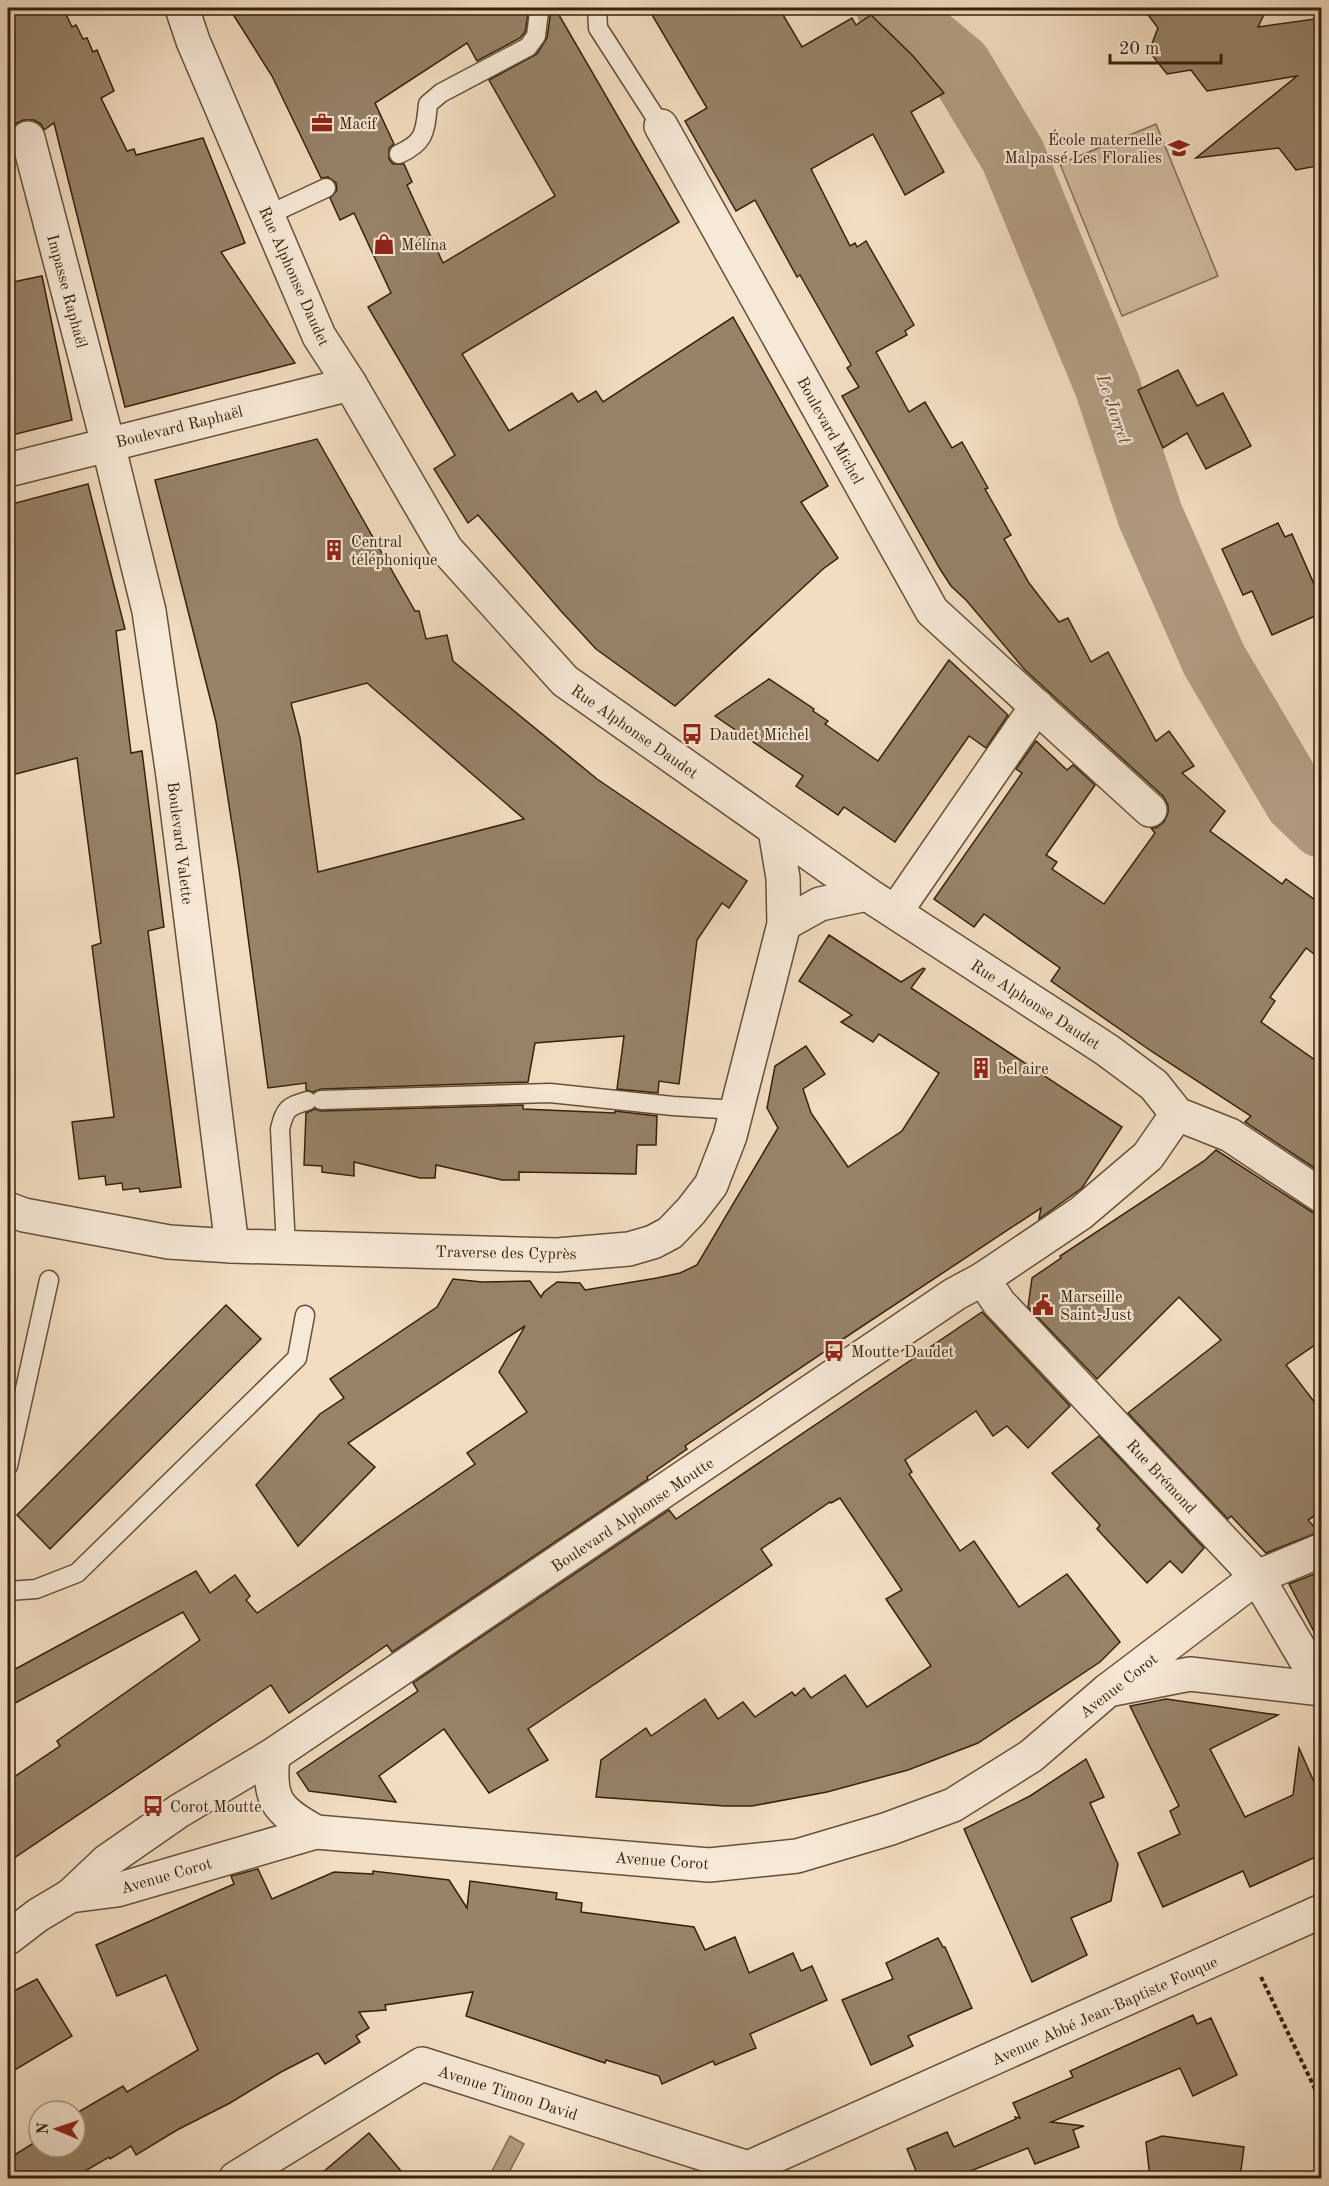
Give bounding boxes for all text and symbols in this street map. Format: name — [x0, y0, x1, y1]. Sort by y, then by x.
scale bar — [1110, 27, 1221, 65]
text: 20 m — [1119, 40, 1159, 58]
office icon: Macif — [310, 111, 334, 135]
place label: Macif — [339, 117, 378, 133]
place label: École maternelle Malpassé Les Floralies — [1004, 129, 1162, 167]
school or university icon: École maternelle Malpassé Les Floralies — [1167, 136, 1191, 160]
street label: Rue Alphonse Daudet — [255, 205, 331, 349]
shop icon: Mélína — [372, 232, 396, 256]
street label: Impasse Raphaël — [43, 233, 89, 350]
place label: Mélína — [401, 238, 447, 254]
water label: Le Jarret — [1092, 371, 1133, 447]
street label: Boulevard Michel — [793, 375, 865, 487]
street label: Boulevard Raphaël — [114, 404, 245, 451]
place label: Central téléphonique — [351, 535, 437, 569]
building icon: Central téléphonique — [322, 538, 346, 562]
street label: Rue Alphonse Daudet — [567, 683, 701, 783]
bus stop icon: Daudet Michel — [680, 722, 704, 746]
place label: Daudet Michel — [709, 728, 809, 744]
street label: Boulevard Valette — [164, 781, 194, 906]
street label: Rue Alphonse Daudet — [967, 958, 1103, 1054]
building icon: bel aire — [969, 1056, 993, 1080]
place label: bel aire — [998, 1062, 1049, 1078]
street label: Traverse des Cyprès — [435, 1245, 577, 1263]
place label: Marseille Saint-Just — [1060, 1290, 1132, 1324]
public building icon: Marseille Saint-Just — [1031, 1293, 1055, 1317]
bus stop icon: Moutte Daudet — [822, 1339, 846, 1363]
place label: Moutte Daudet — [851, 1345, 955, 1361]
street label: Rue Brémond — [1122, 1437, 1199, 1517]
street label: Boulevard Alphonse Moutte — [549, 1455, 717, 1576]
street label: Avenue Corot — [1077, 1651, 1162, 1722]
bus stop icon: Corot Moutte — [141, 1794, 165, 1818]
place label: Corot Moutte — [170, 1800, 262, 1816]
street label: Avenue Corot — [614, 1851, 710, 1873]
street label: Avenue Corot — [119, 1856, 214, 1898]
street label: Avenue Abbé Jean-Baptiste Fouque — [989, 1955, 1220, 2069]
street label: Avenue Timon David — [436, 2064, 579, 2124]
north arrow — [27, 2099, 87, 2159]
text: N — [36, 2121, 52, 2135]

